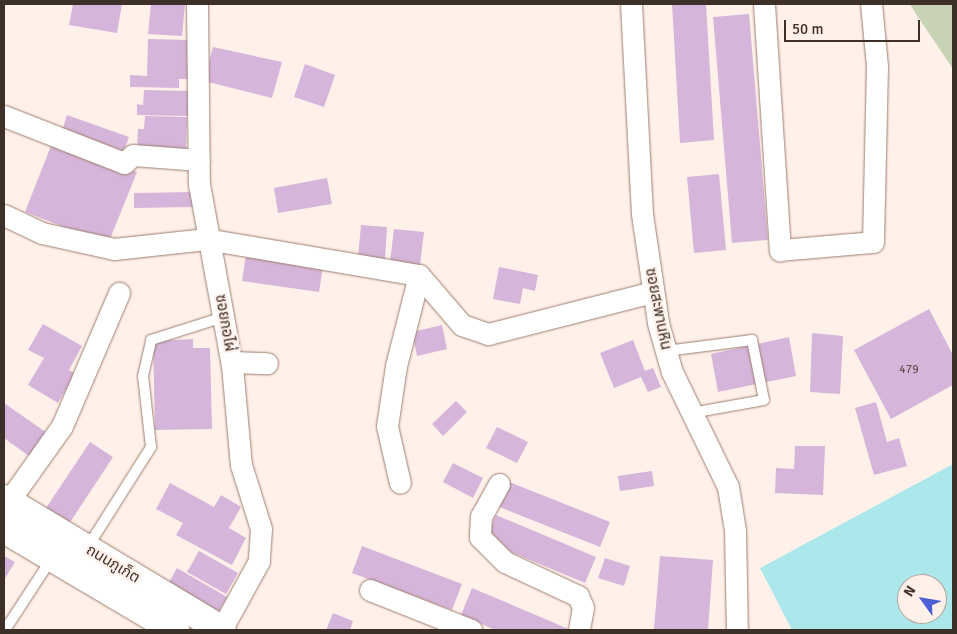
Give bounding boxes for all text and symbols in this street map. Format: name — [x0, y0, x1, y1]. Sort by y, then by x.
scale bar — [787, 10, 923, 42]
text: 50 m — [792, 20, 823, 38]
street label: ซอยสะพานหิน — [641, 266, 675, 352]
street label: ซอยกอไผ่ — [211, 293, 239, 353]
house number: 479 — [899, 363, 919, 377]
street label: ถนนภูเก็ต — [83, 541, 143, 587]
north arrow — [897, 574, 947, 624]
text: N — [900, 583, 919, 600]

